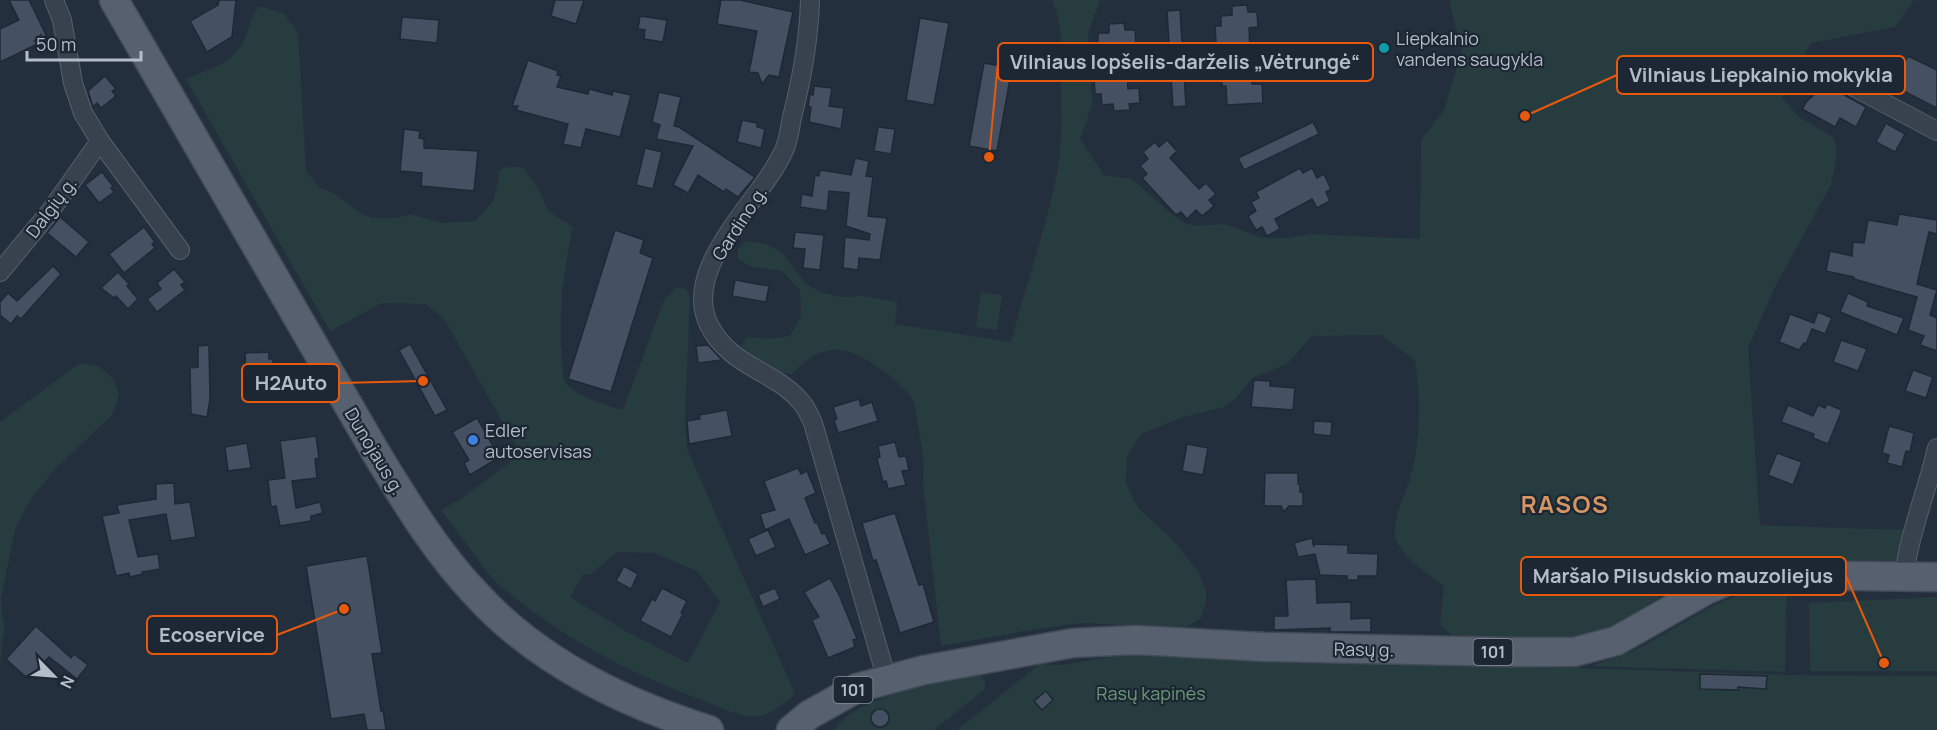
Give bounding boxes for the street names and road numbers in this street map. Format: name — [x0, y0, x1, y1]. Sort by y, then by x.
street label: Dalgių g. — [20, 172, 82, 242]
street label: Gardino g. — [706, 181, 772, 265]
street label: Dunojaus g. — [340, 403, 410, 499]
street label: Rasų g. — [1334, 636, 1394, 662]
road number: 101 — [1474, 639, 1512, 665]
road number: 101 — [834, 677, 872, 703]

